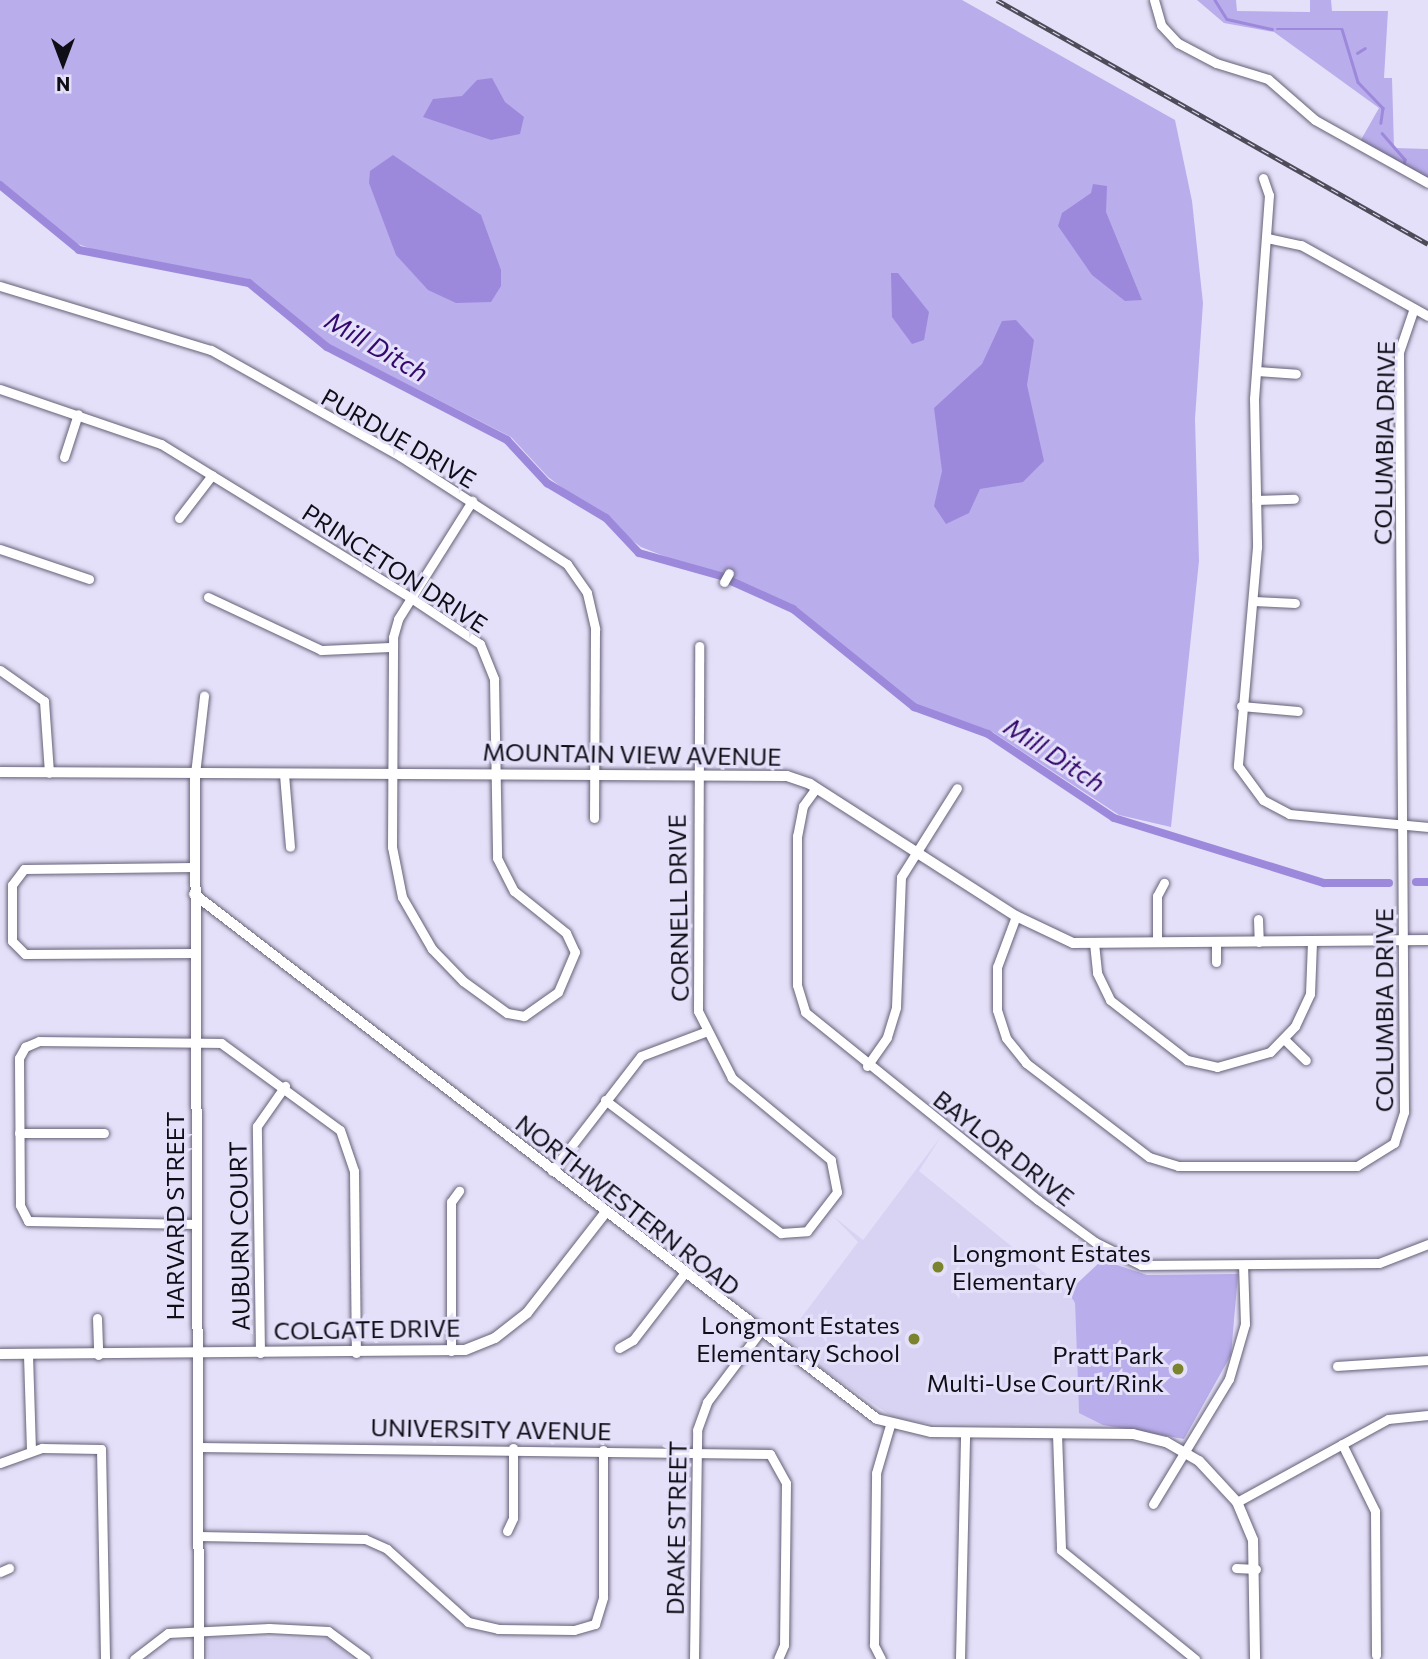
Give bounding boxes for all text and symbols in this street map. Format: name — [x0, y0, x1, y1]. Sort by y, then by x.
north arrow — [28, 28, 98, 98]
text: N — [56, 73, 70, 96]
water label: Mill Ditch — [320, 304, 434, 388]
street label: COLUMBIA DRIVE — [1368, 341, 1400, 545]
street label: PURDUE DRIVE — [316, 382, 482, 494]
street label: PRINCETON DRIVE — [297, 497, 493, 639]
water label: Mill Ditch — [999, 710, 1111, 798]
street label: MOUNTAIN VIEW AVENUE — [482, 737, 782, 771]
street label: CORNELL DRIVE — [662, 814, 694, 1002]
street label: COLUMBIA DRIVE — [1370, 908, 1398, 1112]
street label: BAYLOR DRIVE — [928, 1084, 1080, 1212]
street label: NORTHWESTERN ROAD — [510, 1109, 746, 1301]
street label: HARVARD STREET — [161, 1112, 189, 1320]
street label: AUBURN COURT — [223, 1141, 255, 1331]
place label: Longmont Estates Elementary — [952, 1239, 1151, 1295]
marker: Longmont Estates Elementary — [930, 1259, 946, 1275]
place label: Longmont Estates Elementary School — [696, 1311, 900, 1367]
street label: COLGATE DRIVE — [273, 1313, 461, 1345]
marker: Longmont Estates Elementary School — [906, 1331, 922, 1347]
place label: Pratt Park Multi-Use Court/Rink — [926, 1341, 1164, 1397]
marker: Pratt Park Multi-Use Court/Rink — [1170, 1361, 1186, 1377]
street label: UNIVERSITY AVENUE — [370, 1412, 612, 1446]
street label: DRAKE STREET — [660, 1441, 692, 1615]

